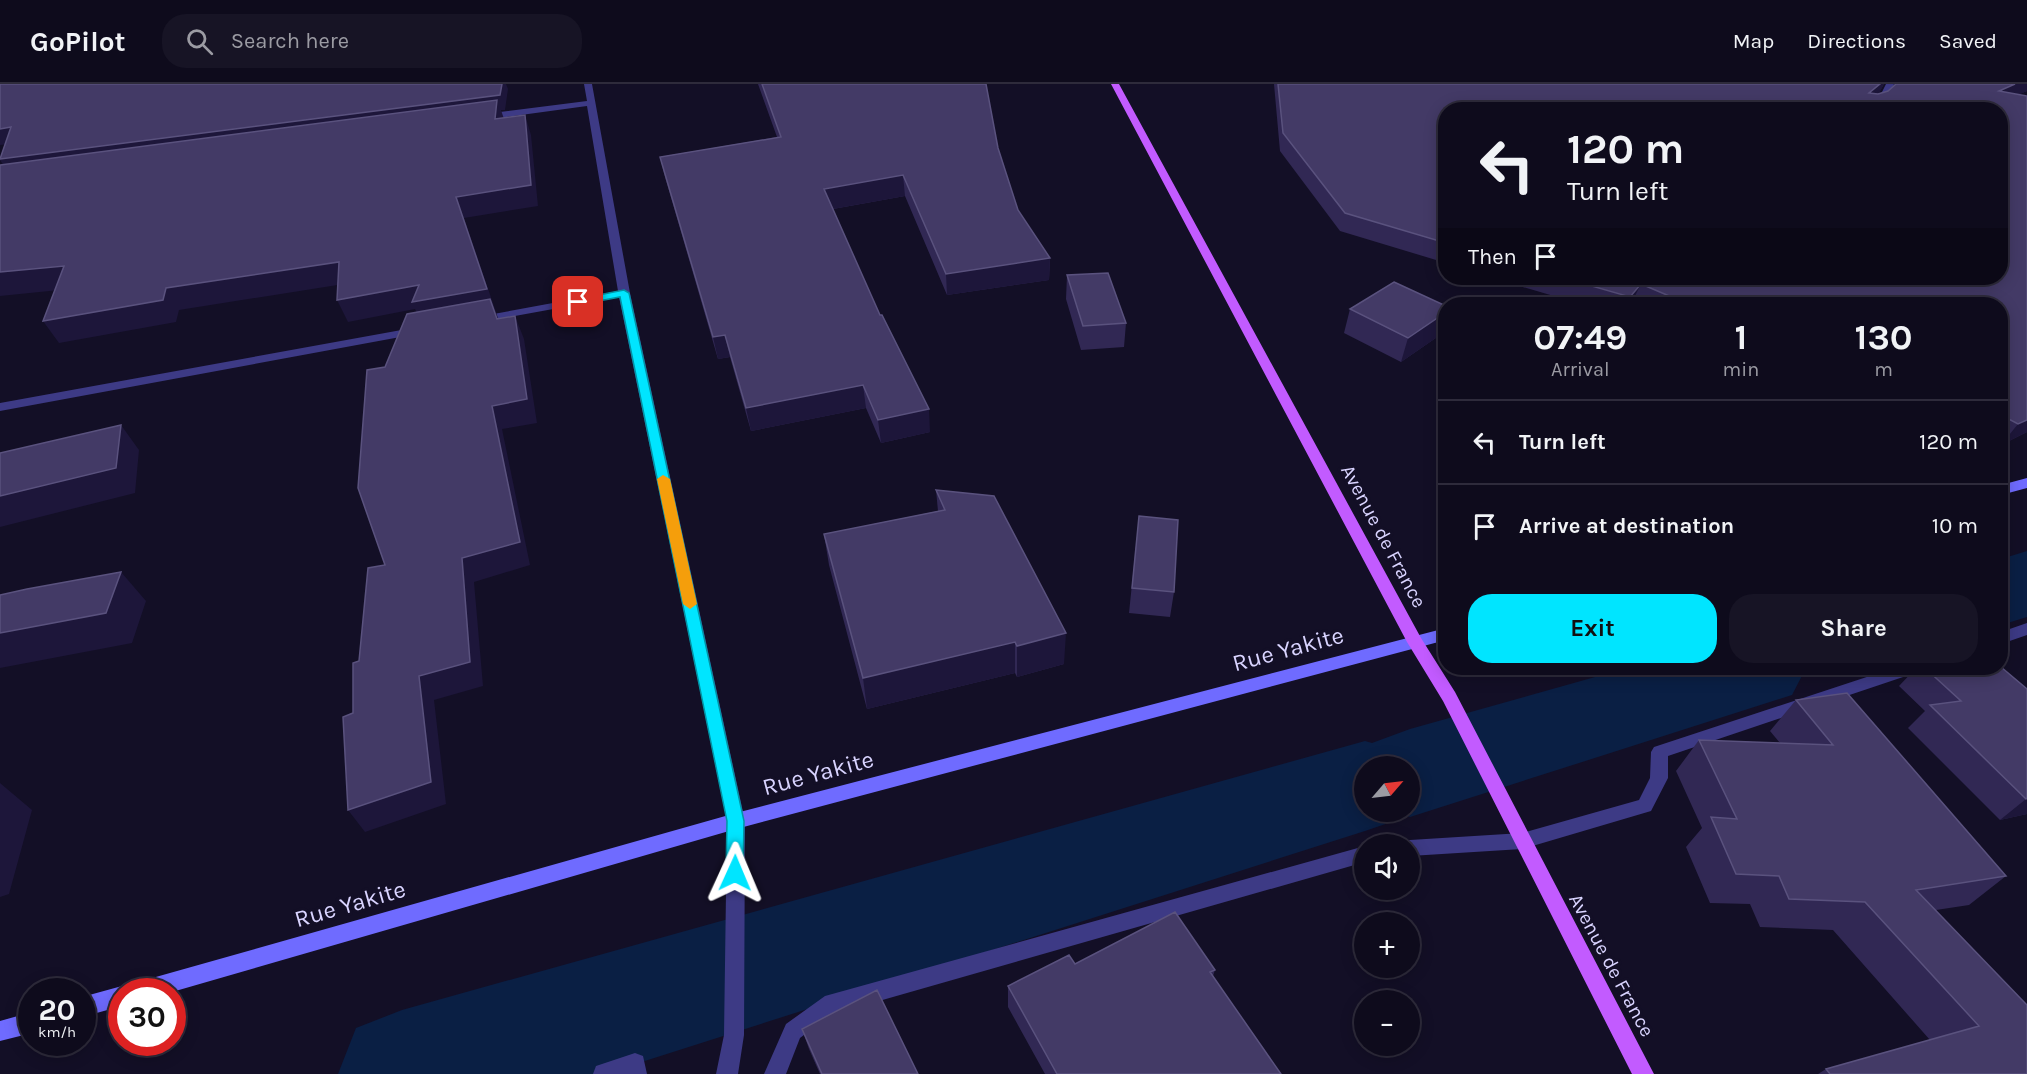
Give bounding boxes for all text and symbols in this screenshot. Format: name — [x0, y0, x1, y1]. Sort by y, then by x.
search box — [162, 14, 582, 68]
text: GoPilot — [30, 25, 126, 58]
icon: search — [183, 25, 216, 58]
text: Search here — [231, 28, 349, 54]
text: Map — [1733, 29, 1774, 53]
text: Directions — [1807, 29, 1906, 53]
text: Saved — [1939, 29, 1997, 53]
text: 120 m — [1567, 124, 1684, 174]
icon: left — [1468, 126, 1546, 204]
text: Turn left — [1567, 175, 1668, 207]
icon: arrive — [1529, 240, 1562, 273]
text: Then — [1468, 244, 1517, 270]
pin — [552, 276, 603, 327]
icon: arrive — [561, 285, 594, 318]
text: 07:49 — [1533, 316, 1627, 358]
text: 1 — [1734, 316, 1747, 358]
text: 130 — [1855, 316, 1913, 358]
text: Arrival — [1551, 358, 1610, 381]
text: min — [1722, 358, 1759, 381]
text: m — [1874, 358, 1893, 381]
icon: left — [1468, 426, 1501, 459]
text: Turn left — [1519, 429, 1606, 455]
text: 120 m — [1919, 429, 1978, 455]
street label: Avenue de France — [1336, 461, 1431, 612]
icon: arrive — [1468, 510, 1501, 543]
text: Arrive at destination — [1519, 513, 1734, 539]
text: 10 m — [1932, 513, 1978, 539]
button: Exit — [1468, 594, 1717, 663]
button: Share — [1729, 594, 1978, 663]
street label: Rue Yakite — [1229, 621, 1347, 677]
street label: Rue Yakite — [759, 745, 877, 801]
north arrow — [1354, 756, 1420, 822]
map controls — [1354, 756, 1420, 1056]
button: sound — [1354, 834, 1420, 900]
position arrow — [703, 841, 767, 905]
street label: Rue Yakite — [291, 875, 409, 933]
street label: Avenue de France — [1564, 890, 1659, 1041]
button: + — [1354, 912, 1420, 978]
speed limit sign: 30 — [108, 978, 186, 1056]
button: − — [1354, 990, 1420, 1056]
text: 20 — [38, 992, 76, 1028]
text: km/h — [38, 1023, 76, 1041]

